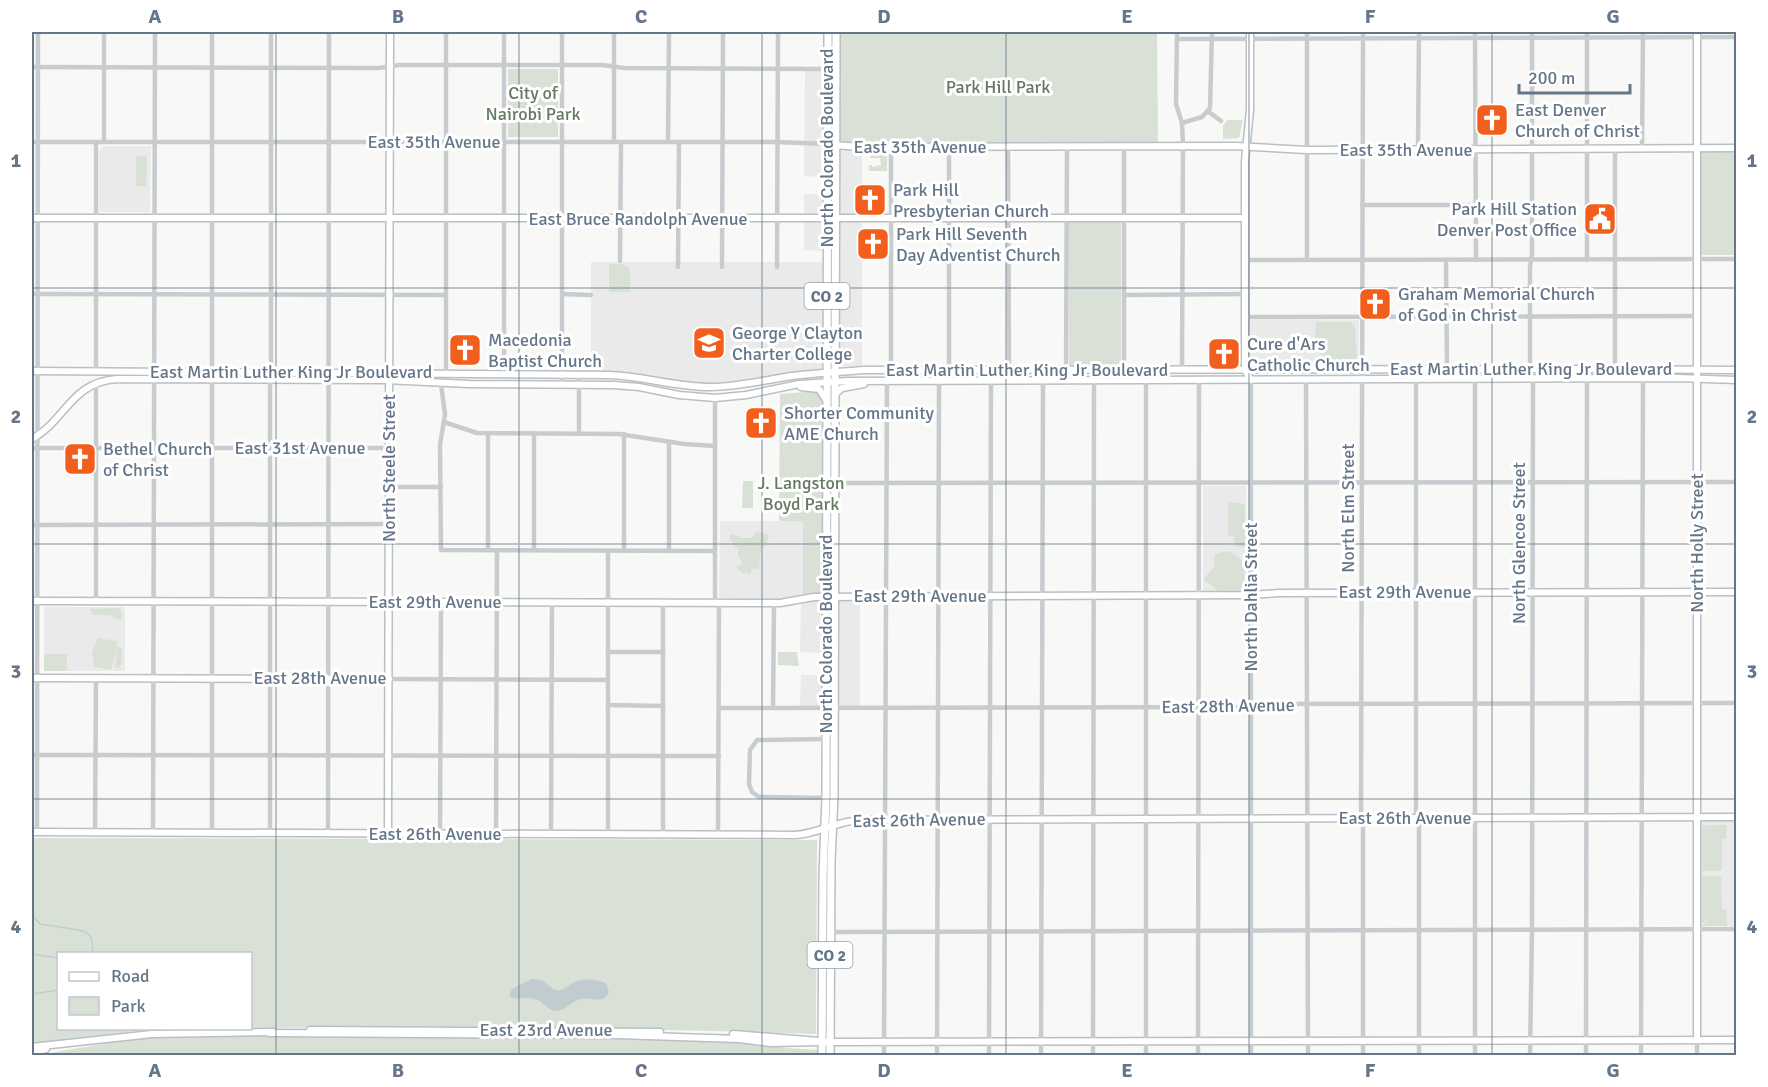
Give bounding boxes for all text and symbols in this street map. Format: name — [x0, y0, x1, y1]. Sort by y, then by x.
text: A — [149, 4, 162, 29]
text: B — [392, 4, 404, 29]
text: C — [635, 4, 647, 29]
text: D — [877, 4, 891, 29]
text: E — [1121, 4, 1133, 29]
text: F — [1365, 4, 1376, 29]
text: G — [1606, 4, 1620, 29]
street label: North Colorado Boulevard — [816, 49, 838, 247]
scale bar — [1519, 57, 1630, 95]
text: 200 m — [1528, 67, 1575, 89]
park label: Park Hill Park — [946, 76, 1050, 98]
park label: City of Nairobi Park — [486, 82, 580, 125]
place label: East Denver Church of Christ — [1515, 99, 1640, 142]
church icon: East Denver Church of Christ — [1474, 102, 1510, 138]
street label: East 35th Avenue — [367, 131, 501, 153]
street label: East 35th Avenue — [853, 136, 987, 158]
street label: East 35th Avenue — [1339, 139, 1473, 161]
text: 1 — [11, 148, 22, 173]
text: 1 — [1747, 148, 1758, 173]
place label: Park Hill Presbyterian Church — [893, 179, 1049, 222]
church icon: Park Hill Presbyterian Church — [852, 182, 888, 218]
place label: Park Hill Station Denver Post Office — [1437, 198, 1577, 241]
public building icon: Park Hill Station Denver Post Office — [1582, 201, 1618, 237]
street label: East Bruce Randolph Avenue — [528, 208, 748, 230]
place label: Park Hill Seventh Day Adventist Church — [896, 223, 1061, 266]
church icon: Park Hill Seventh Day Adventist Church — [855, 226, 891, 262]
road number: CO 2 — [804, 283, 850, 309]
place label: Graham Memorial Church of God in Christ — [1398, 283, 1595, 326]
church icon: Graham Memorial Church of God in Christ — [1357, 286, 1393, 322]
place label: George Y Clayton Charter College — [732, 322, 863, 365]
school or university icon: George Y Clayton Charter College — [691, 325, 727, 361]
place label: Macedonia Baptist Church — [488, 329, 602, 372]
church icon: Macedonia Baptist Church — [447, 332, 483, 368]
place label: Cure d'Ars Catholic Church — [1247, 333, 1370, 376]
church icon: Cure d'Ars Catholic Church — [1206, 336, 1242, 372]
street label: East Martin Luther King Jr Boulevard — [1390, 358, 1672, 380]
street label: East Martin Luther King Jr Boulevard — [886, 359, 1168, 381]
street label: East Martin Luther King Jr Boulevard — [150, 361, 432, 383]
street label: North Steele Street — [378, 394, 400, 542]
place label: Shorter Community AME Church — [784, 402, 935, 445]
text: 2 — [11, 404, 21, 429]
text: 2 — [1747, 404, 1757, 429]
church icon: Shorter Community AME Church — [743, 405, 779, 441]
street label: East 31st Avenue — [234, 437, 366, 459]
place label: Bethel Church of Christ — [103, 438, 212, 481]
church icon: Bethel Church of Christ — [62, 441, 98, 477]
street label: North Elm Street — [1337, 443, 1359, 573]
street label: North Glencoe Street — [1508, 462, 1530, 624]
park label: J. Langston Boyd Park — [757, 472, 845, 515]
street label: North Holly Street — [1686, 473, 1708, 613]
street label: North Dahlia Street — [1240, 522, 1262, 672]
street label: North Colorado Boulevard — [815, 535, 837, 733]
street label: East 29th Avenue — [1338, 581, 1472, 603]
street label: East 29th Avenue — [853, 585, 987, 607]
street label: East 29th Avenue — [368, 591, 502, 613]
text: 3 — [11, 659, 21, 684]
text: 3 — [1747, 659, 1757, 684]
street label: East 28th Avenue — [253, 667, 387, 689]
street label: East 28th Avenue — [1161, 694, 1295, 718]
street label: East 26th Avenue — [1338, 807, 1472, 829]
street label: East 26th Avenue — [852, 808, 986, 832]
street label: East 26th Avenue — [368, 823, 502, 845]
text: 4 — [11, 914, 22, 939]
text: 4 — [1747, 914, 1758, 939]
road number: CO 2 — [808, 942, 852, 968]
legend — [57, 952, 252, 1030]
text: Road — [111, 965, 150, 987]
text: Park — [111, 995, 146, 1017]
street label: East 23rd Avenue — [479, 1019, 613, 1041]
text: A — [149, 1058, 162, 1083]
text: B — [392, 1058, 404, 1083]
text: C — [635, 1058, 647, 1083]
text: D — [877, 1058, 891, 1083]
text: E — [1121, 1058, 1133, 1083]
text: F — [1365, 1058, 1376, 1083]
text: G — [1606, 1058, 1620, 1083]

